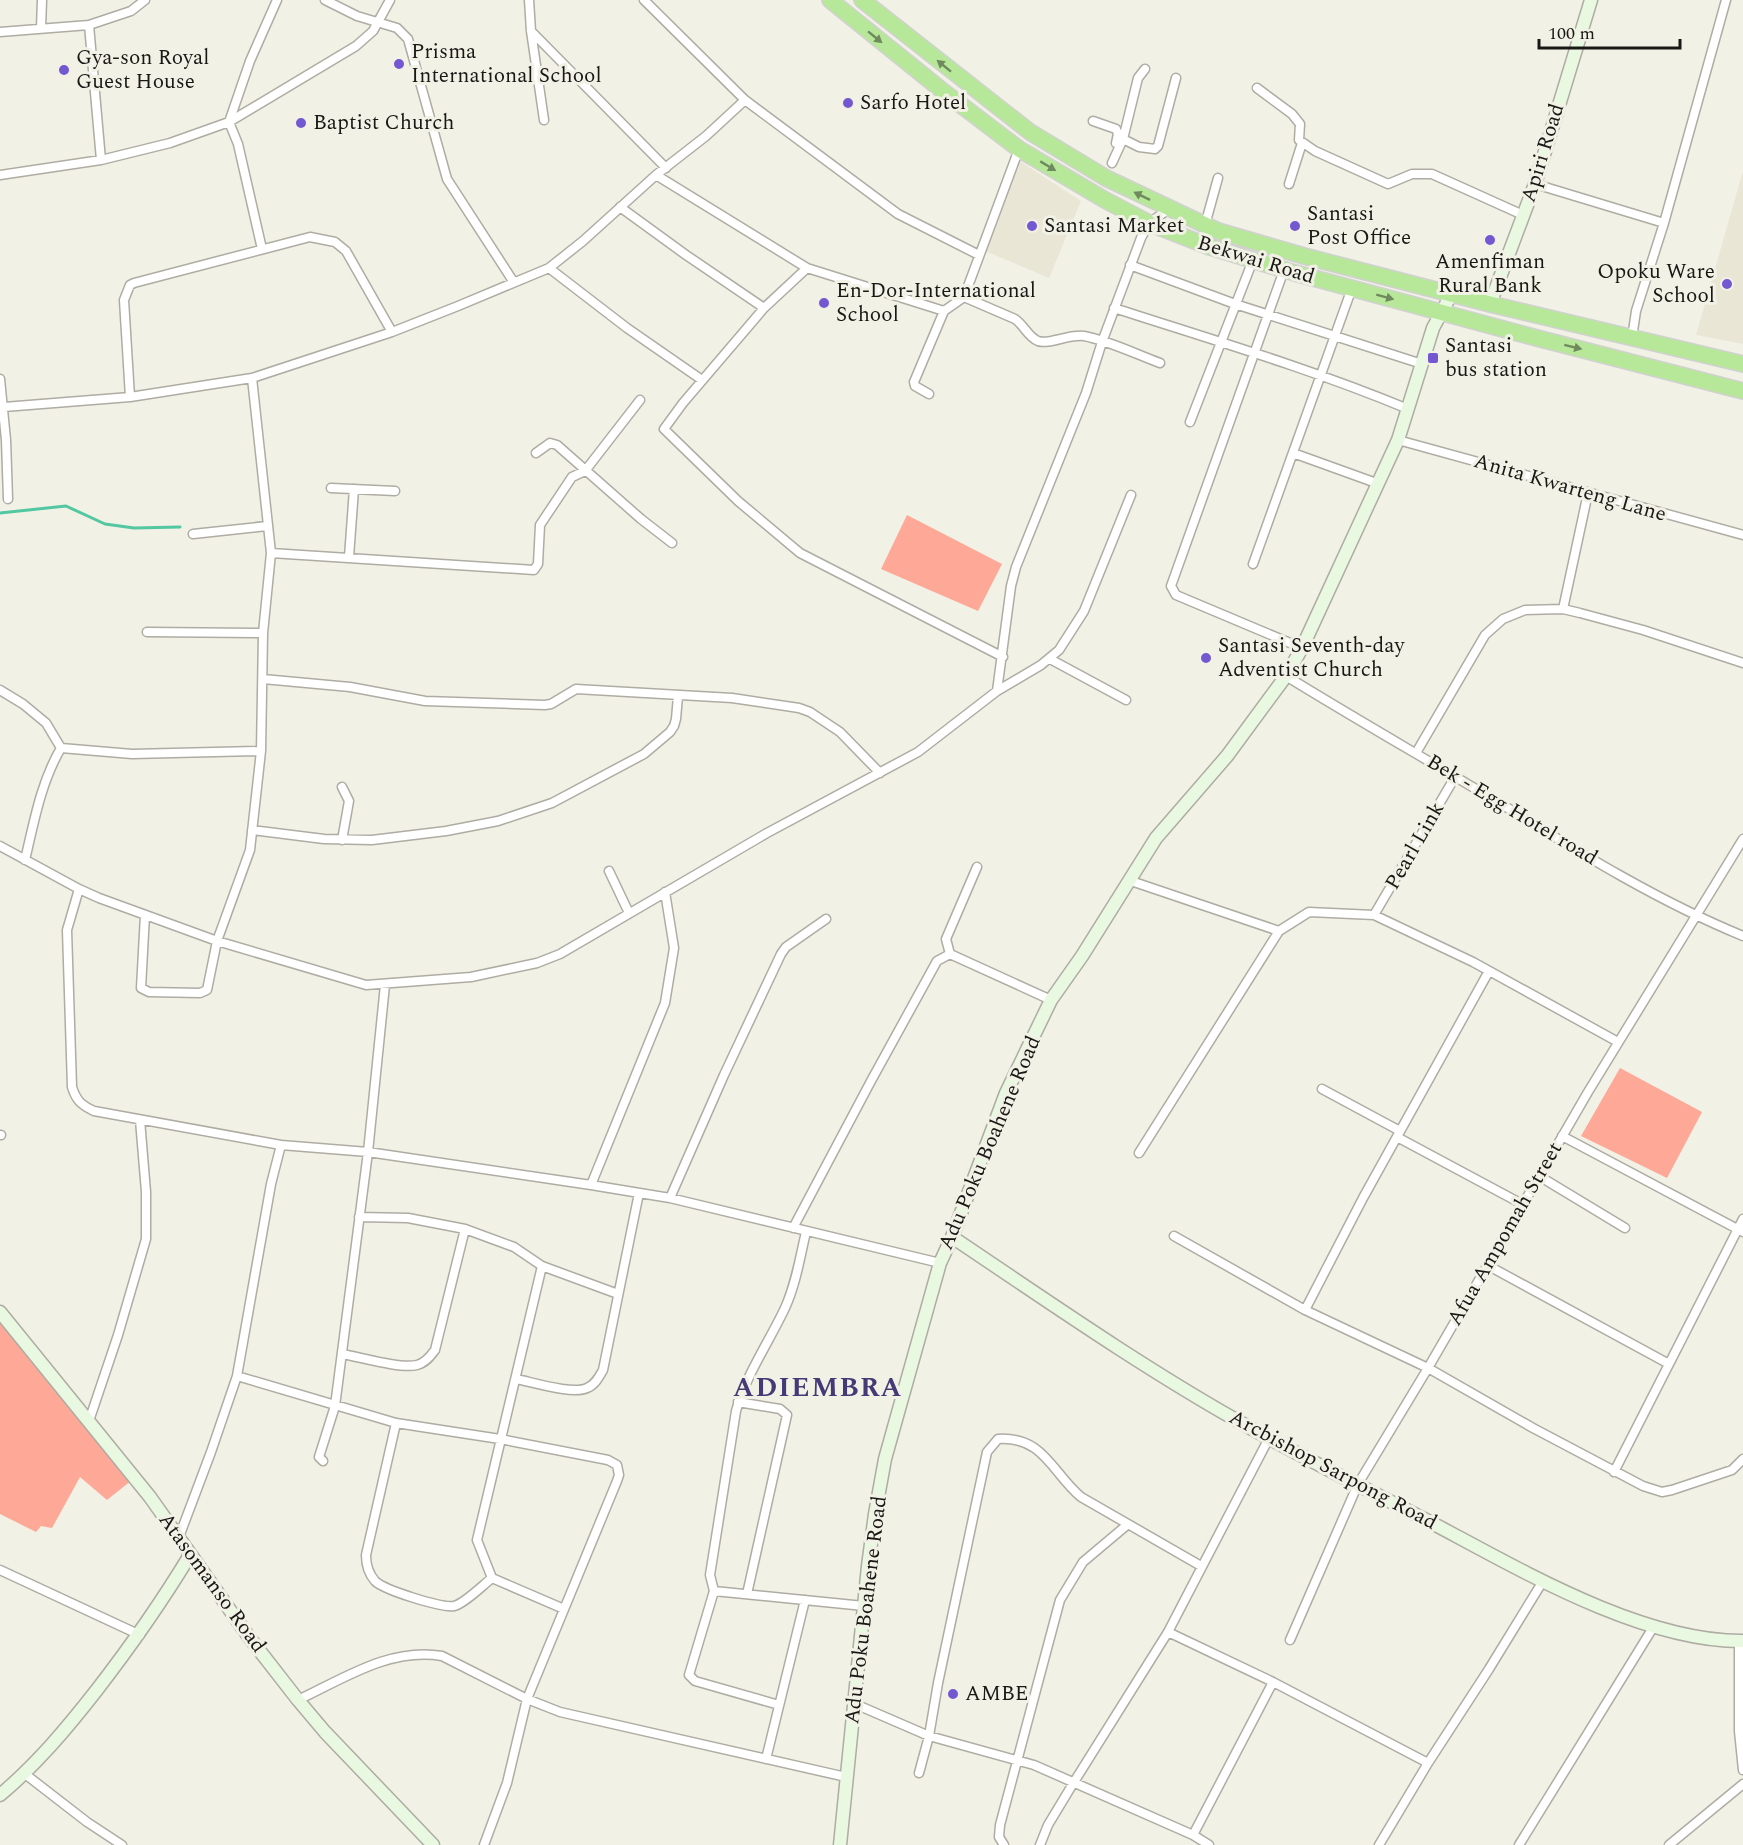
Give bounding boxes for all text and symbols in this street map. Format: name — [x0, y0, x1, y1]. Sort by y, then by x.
scale bar — [1539, 12, 1680, 50]
text: 100 m — [1548, 20, 1595, 47]
one-way arrow — [868, 30, 883, 42]
place label: Prisma International School — [411, 36, 602, 92]
place label: Gya-son Royal Guest House — [76, 42, 209, 98]
marker: Prisma International School — [392, 57, 406, 71]
one-way arrow — [936, 60, 952, 73]
marker: Gya-son Royal Guest House — [57, 63, 71, 77]
place label: Sarfo Hotel — [860, 87, 966, 119]
marker: Sarfo Hotel — [841, 96, 855, 110]
street label: Apiri Road — [1513, 100, 1573, 206]
place label: Baptist Church — [313, 107, 454, 139]
marker: Baptist Church — [294, 116, 308, 130]
one-way arrow — [1040, 161, 1056, 172]
one-way arrow — [1133, 191, 1151, 201]
place label: Santasi Post Office — [1307, 198, 1411, 254]
place label: Santasi Market — [1044, 210, 1184, 242]
marker: Santasi Market — [1025, 219, 1039, 233]
marker: Santasi Post Office — [1288, 219, 1302, 233]
street label: Bekwai Road — [1193, 227, 1319, 293]
marker: Amenfiman Rural Bank — [1483, 233, 1497, 247]
place label: Amenfiman Rural Bank — [1435, 246, 1545, 302]
place label: Opoku Ware School — [1597, 256, 1715, 312]
place label: En-Dor-International School — [836, 275, 1036, 331]
marker: Opoku Ware School — [1720, 277, 1734, 291]
one-way arrow — [1376, 292, 1394, 302]
marker: En-Dor-International School — [817, 296, 831, 310]
place label: Santasi bus station — [1445, 330, 1547, 386]
one-way arrow — [1564, 343, 1582, 353]
marker: Santasi bus station — [1426, 351, 1440, 365]
street label: Anita Kwarteng Lane — [1470, 445, 1670, 531]
place label: Santasi Seventh-day Adventist Church — [1218, 630, 1406, 686]
marker: Santasi Seventh-day Adventist Church — [1199, 651, 1213, 665]
street label: Bek - Egg Hotel road — [1420, 746, 1604, 874]
street label: Pearl Link — [1377, 796, 1453, 896]
street label: Adu Poku Boahene Road — [930, 1031, 1050, 1255]
street label: Afua Ampomah Street — [1439, 1136, 1571, 1332]
district label: ADIEMBRA — [733, 1367, 903, 1409]
street label: Arcbishop Sarpong Road — [1223, 1401, 1443, 1539]
street label: Adu Poku Boahene Road — [836, 1494, 896, 1726]
street label: Atasomanso Road — [150, 1506, 274, 1660]
place label: AMBE — [965, 1678, 1028, 1710]
marker: AMBE — [946, 1687, 960, 1701]

